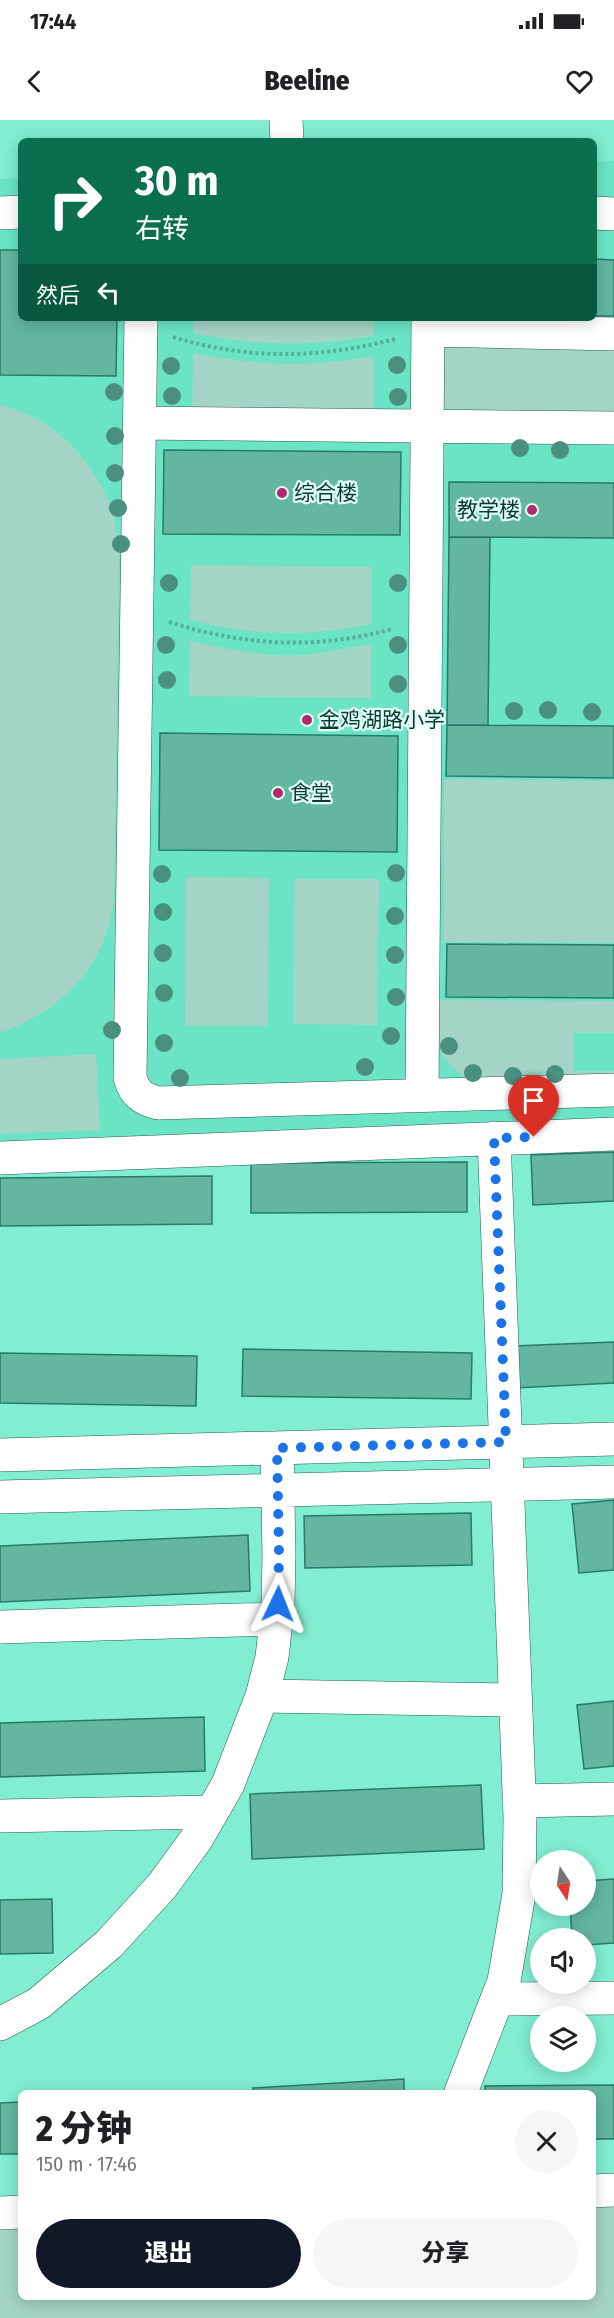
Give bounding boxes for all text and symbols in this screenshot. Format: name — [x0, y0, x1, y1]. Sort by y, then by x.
text: 17:44 — [30, 8, 76, 35]
icon: back — [18, 65, 51, 98]
text: Beeline — [264, 65, 350, 97]
icon: heart — [563, 65, 596, 98]
text: 30 m — [135, 156, 219, 206]
icon: right — [36, 162, 114, 240]
text: 右转 — [135, 213, 189, 245]
icon: left — [92, 276, 125, 309]
text: 然后 — [36, 282, 80, 309]
place label: 综合楼 — [294, 480, 357, 506]
marker: 综合楼 — [275, 486, 289, 500]
place label: 教学楼 — [457, 497, 520, 523]
marker: 教学楼 — [525, 503, 539, 517]
place label: 金鸡湖路小学 — [319, 707, 445, 733]
marker: 金鸡湖路小学 — [300, 713, 314, 727]
place label: 食堂 — [290, 780, 332, 806]
marker: 食堂 — [271, 786, 285, 800]
pin — [508, 1075, 559, 1137]
icon: arrive — [517, 1084, 550, 1117]
position arrow — [246, 1572, 310, 1636]
north arrow — [530, 1850, 596, 1916]
map controls — [530, 1850, 596, 2072]
button: sound — [530, 1928, 596, 1994]
button: layers — [530, 2006, 596, 2072]
text: 2 分钟 — [36, 2107, 132, 2151]
button: close — [515, 2110, 578, 2173]
text: 150 m · 17:46 — [36, 2152, 137, 2176]
button: 退出 — [36, 2219, 301, 2288]
button: 分享 — [313, 2219, 578, 2288]

